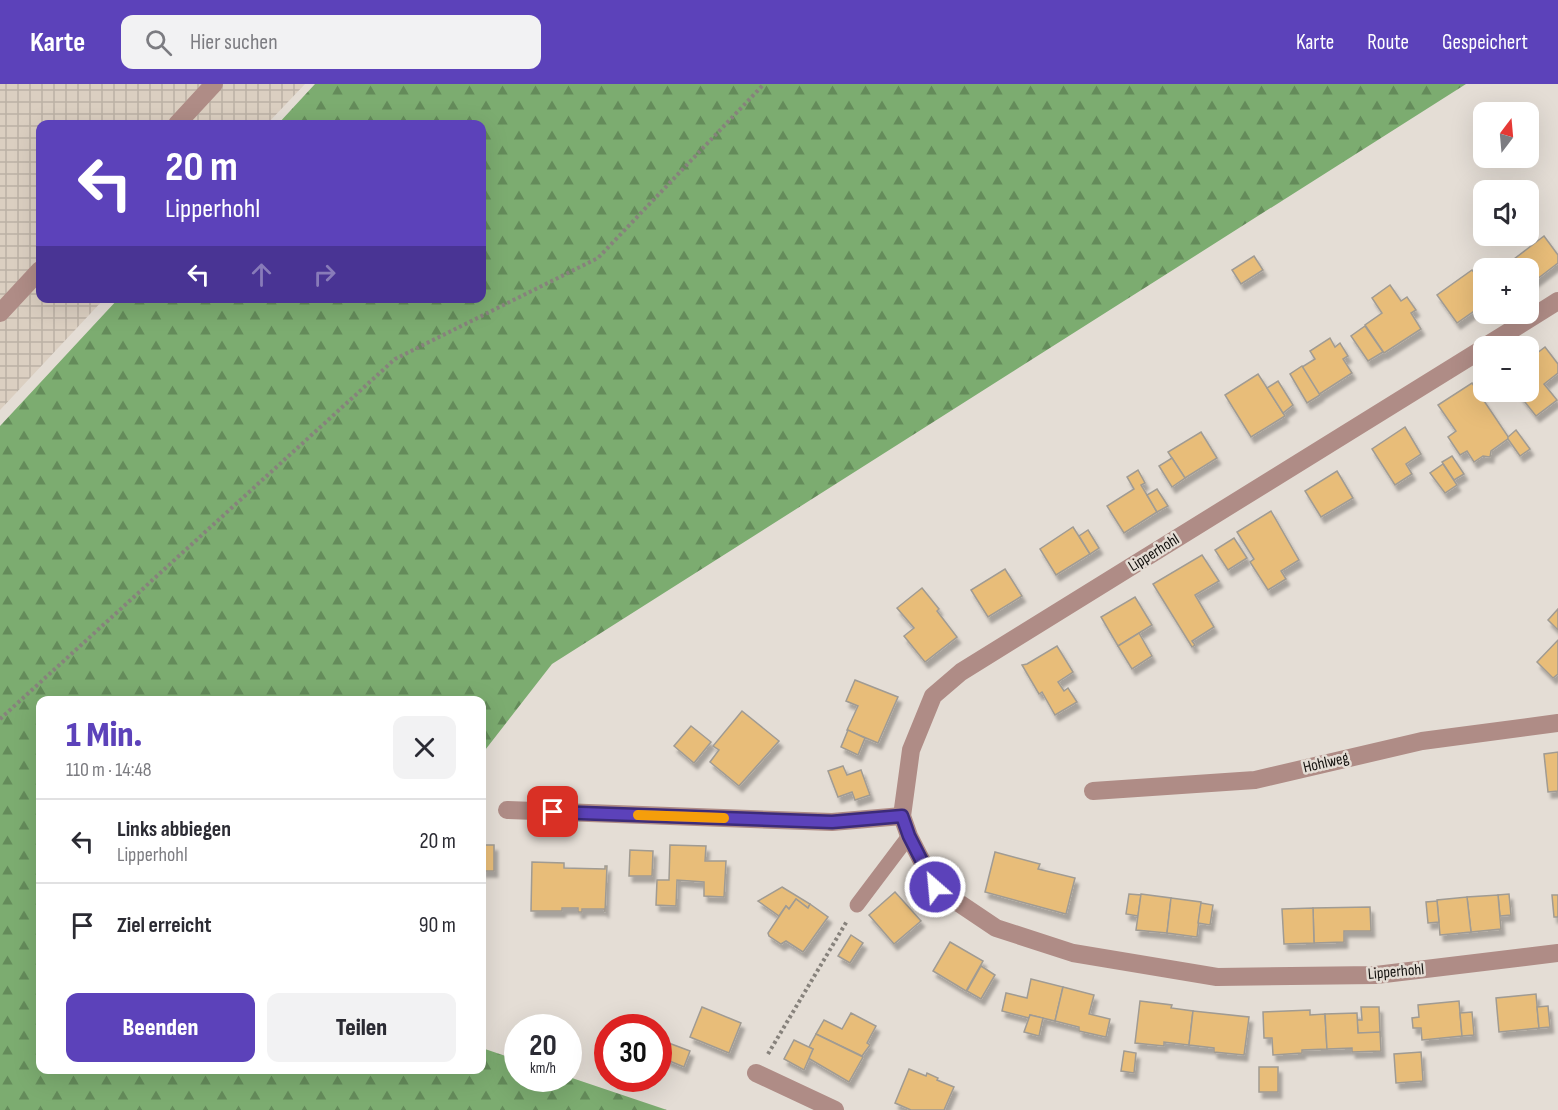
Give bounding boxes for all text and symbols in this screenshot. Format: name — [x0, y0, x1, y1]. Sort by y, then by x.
search box — [121, 15, 541, 69]
text: Karte — [30, 26, 85, 59]
icon: search — [142, 26, 175, 59]
text: Hier suchen — [190, 29, 278, 56]
text: Karte — [1296, 30, 1334, 55]
text: Route — [1367, 30, 1409, 55]
text: Gespeichert — [1442, 30, 1528, 55]
north arrow — [1473, 102, 1539, 168]
map controls — [1473, 102, 1539, 402]
text: 20 m — [165, 142, 238, 193]
icon: left — [66, 144, 144, 222]
button: sound — [1473, 180, 1539, 246]
text: Lipperhohl — [165, 193, 260, 225]
icon: left — [182, 258, 215, 291]
icon: ahead — [245, 258, 278, 291]
icon: right — [308, 258, 341, 291]
button: + — [1473, 258, 1539, 324]
button: − — [1473, 336, 1539, 402]
street label: Lipperhohl — [1125, 530, 1183, 576]
text: 1 Min. — [66, 714, 142, 757]
button: close — [393, 716, 456, 779]
street label: Hohlweg — [1301, 749, 1351, 777]
text: 110 m · 14:48 — [66, 758, 152, 782]
pin — [527, 786, 578, 837]
icon: arrive — [536, 795, 569, 828]
text: Links abbiegen — [117, 816, 231, 843]
icon: left — [66, 825, 99, 858]
text: 20 m — [420, 828, 456, 855]
text: Lipperhohl — [117, 843, 188, 867]
position arrow — [903, 855, 967, 919]
icon: arrive — [66, 909, 99, 942]
text: Ziel erreicht — [117, 912, 212, 939]
text: 90 m — [419, 912, 456, 939]
street label: Lipperhohl — [1367, 960, 1425, 984]
button: Beenden — [66, 993, 255, 1062]
button: Teilen — [267, 993, 456, 1062]
speed limit sign: 30 — [594, 1014, 672, 1092]
text: 20 — [529, 1028, 557, 1064]
text: km/h — [530, 1059, 556, 1078]

